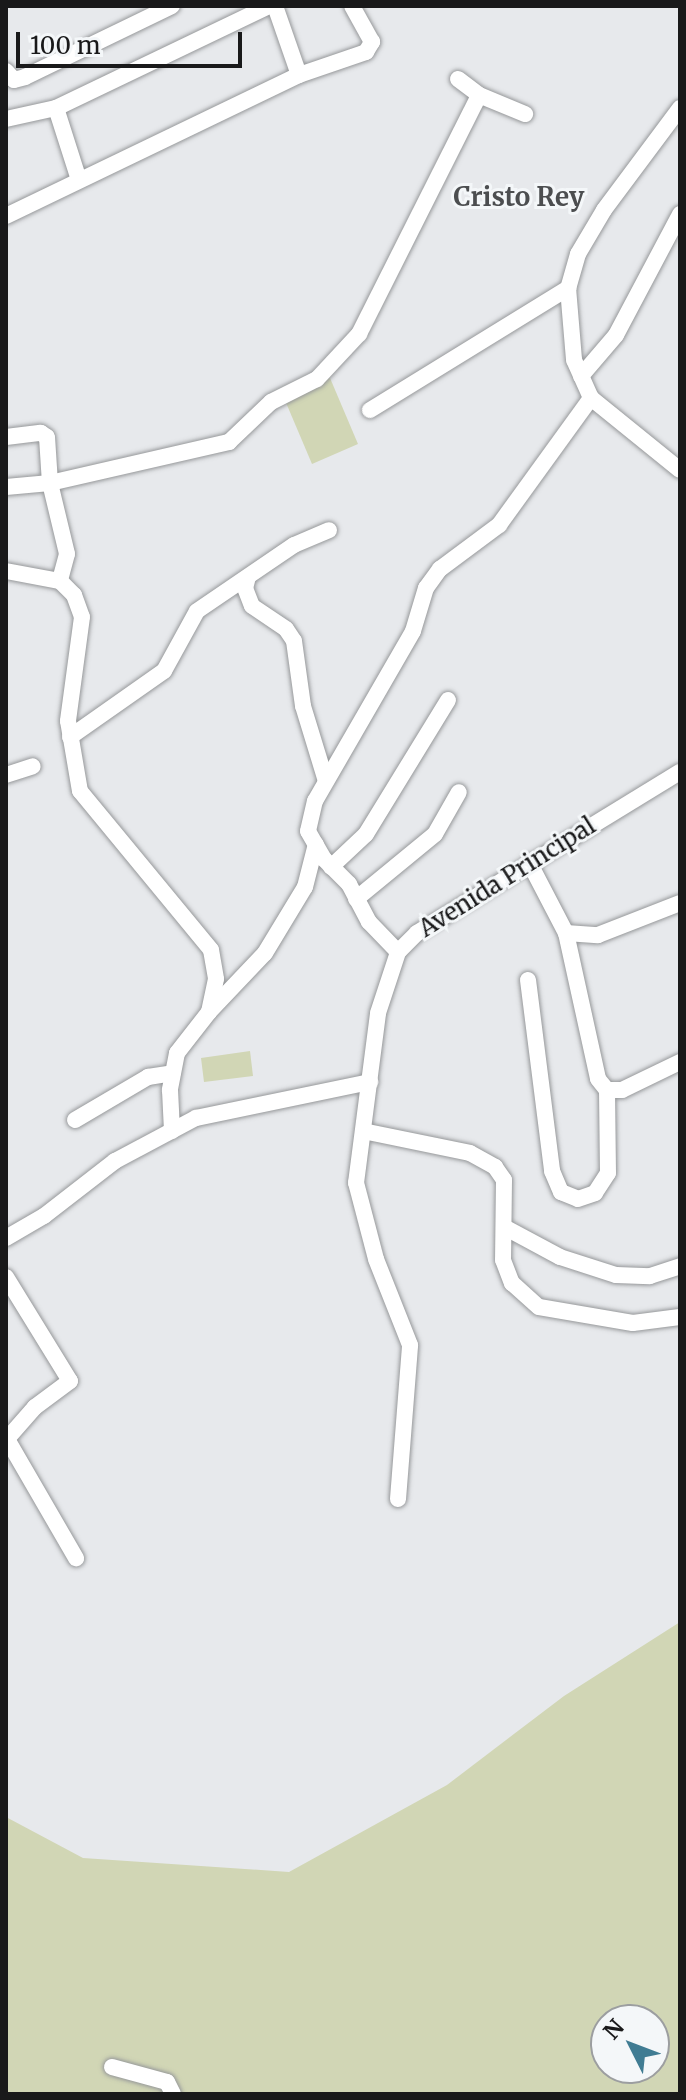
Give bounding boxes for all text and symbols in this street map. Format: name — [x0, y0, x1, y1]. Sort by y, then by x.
scale bar — [20, 16, 246, 66]
text: 100 m — [30, 30, 100, 61]
district label: Cristo Rey — [454, 181, 584, 213]
street label: Avenida Principal — [413, 811, 601, 943]
north arrow — [590, 2004, 670, 2084]
text: N — [597, 2013, 630, 2045]

